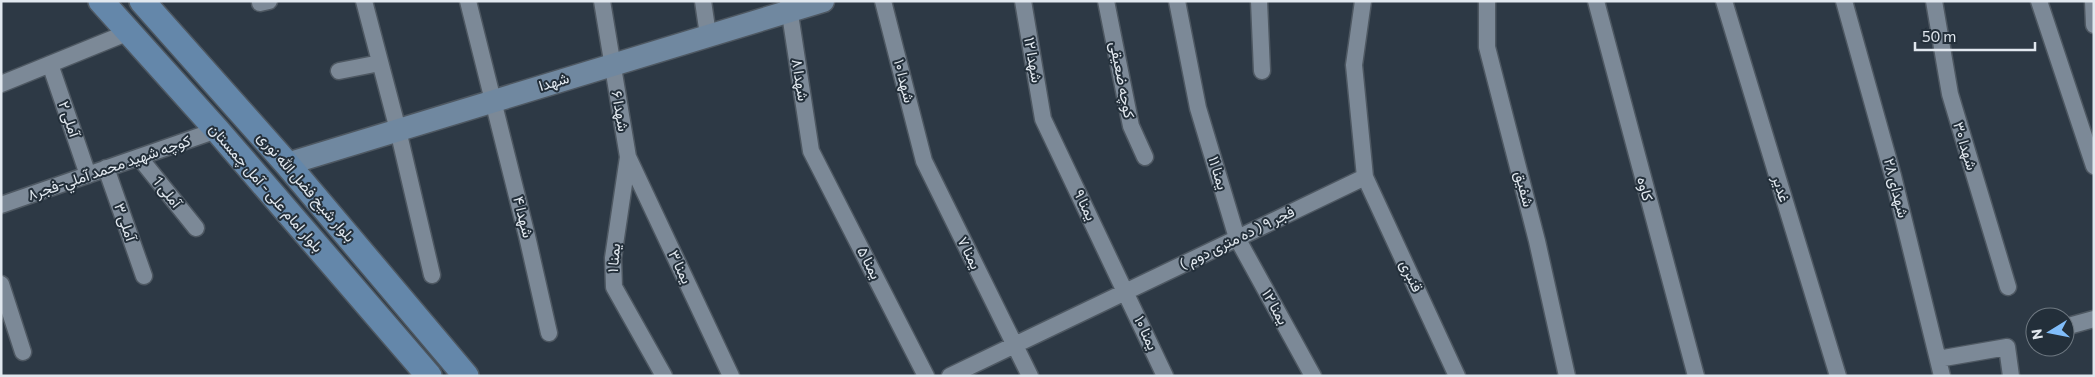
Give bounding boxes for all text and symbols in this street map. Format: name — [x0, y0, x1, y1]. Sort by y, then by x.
scale bar — [1915, 20, 2035, 52]
text: 50 m — [1922, 27, 1956, 45]
street label: شهدا ۱۲ — [1020, 36, 1047, 84]
street label: کوچه ضعیقی — [1105, 40, 1139, 120]
street label: شهدا ۸ — [788, 57, 813, 103]
street label: شهدا ۱۰ — [890, 57, 919, 105]
street label: شهدا — [536, 68, 571, 95]
street label: شهدا ۶ — [608, 89, 633, 133]
street label: آملی ۲ — [54, 98, 85, 141]
street label: بلوار امام علی - آمل چمستان — [204, 119, 328, 257]
street label: شهدا ۳۰ — [1949, 119, 1982, 173]
street label: بلوار شیخ فضل الله نوری — [252, 128, 359, 247]
street label: كوچه شهيد محمد آملي-فجر۸ — [25, 131, 195, 208]
street label: یمنا ۱۱ — [1204, 154, 1233, 192]
street label: شهدای ۲۸ — [1879, 156, 1913, 220]
street label: شفیق — [1510, 169, 1538, 209]
street label: آملی 1 — [148, 172, 187, 213]
street label: غدیر — [1768, 172, 1795, 205]
street label: کاوه — [1633, 175, 1658, 203]
street label: یمنا ۹ — [1070, 186, 1101, 223]
street label: شهدا ۴ — [509, 194, 538, 240]
street label: آملی ۳ — [109, 200, 141, 245]
street label: فجر ۹ ( ده متری دوم ) — [1176, 201, 1298, 275]
street label: یمنا ۷ — [953, 233, 985, 272]
street label: یمنا ۱ — [603, 242, 624, 273]
street label: یمنا ۵ — [853, 243, 886, 282]
street label: یمنا ۳ — [664, 247, 696, 287]
street label: قنبری — [1395, 257, 1427, 296]
street label: یمنا ۱۲ — [1258, 286, 1293, 328]
north arrow — [2025, 307, 2075, 357]
street label: یمنا ۱۰ — [1130, 313, 1163, 353]
text: N — [2027, 328, 2046, 341]

